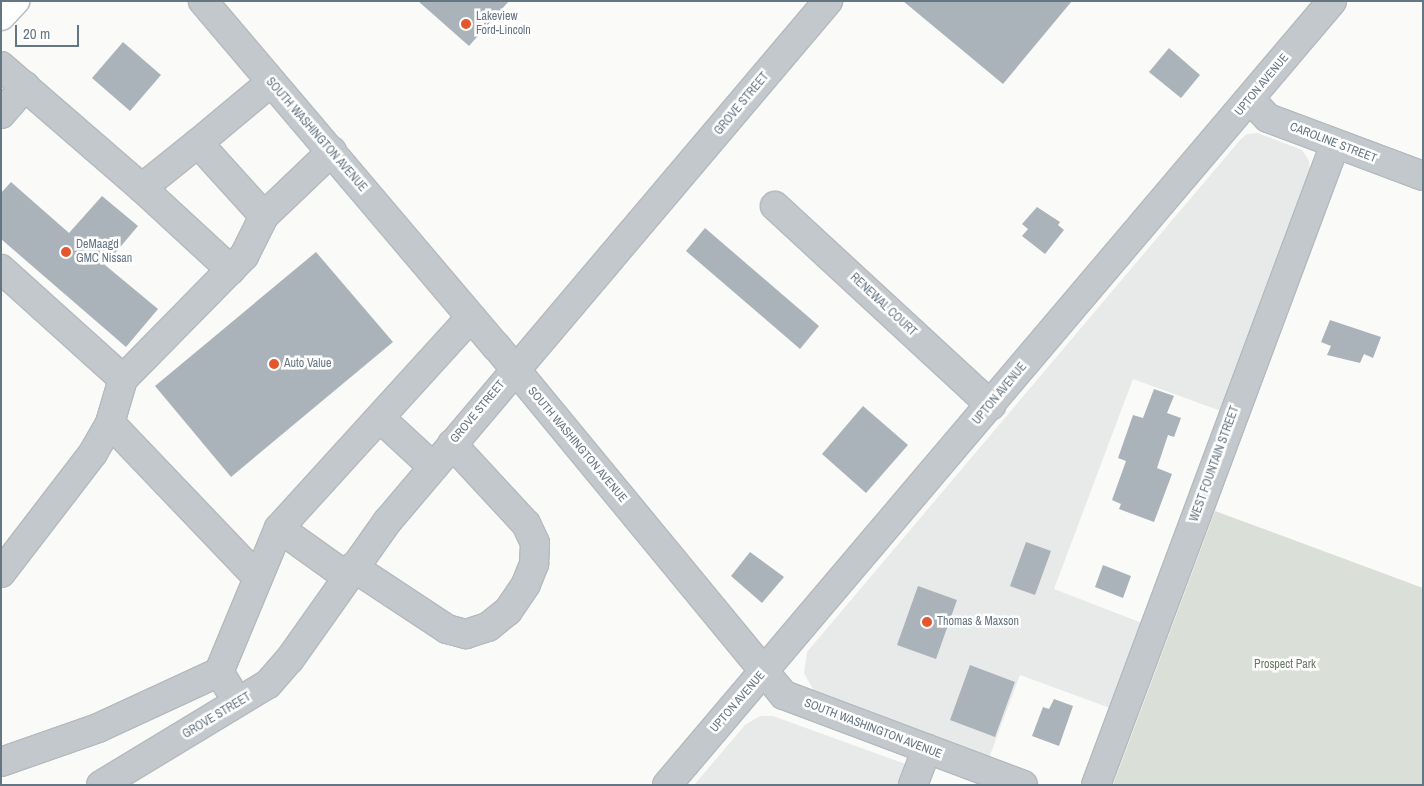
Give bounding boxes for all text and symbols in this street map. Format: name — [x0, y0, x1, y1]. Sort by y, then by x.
place label: Lakeview Ford-Lincoln — [476, 10, 531, 38]
scale bar — [18, 15, 81, 47]
marker: Lakeview Ford-Lincoln — [460, 18, 472, 30]
text: 20 m — [23, 23, 50, 44]
street label: UPTON AVENUE — [1232, 51, 1292, 119]
street label: GROVE STREET — [712, 70, 772, 138]
street label: SOUTH WASHINGTON AVENUE — [262, 75, 370, 195]
street label: CAROLINE STREET — [1288, 120, 1378, 166]
place label: DeMaagd GMC Nissan — [76, 238, 132, 266]
marker: DeMaagd GMC Nissan — [60, 246, 72, 258]
street label: RENEWAL COURT — [847, 270, 919, 340]
place label: Auto Value — [284, 357, 331, 371]
marker: Auto Value — [268, 358, 280, 370]
street label: UPTON AVENUE — [970, 360, 1030, 428]
street label: GROVE STREET — [448, 378, 508, 446]
street label: SOUTH WASHINGTON AVENUE — [524, 384, 630, 506]
street label: WEST FOUNTAIN STREET — [1187, 404, 1243, 524]
place label: Thomas & Maxson — [937, 615, 1019, 629]
marker: Thomas & Maxson — [921, 616, 933, 628]
park label: Prospect Park — [1254, 658, 1316, 672]
street label: UPTON AVENUE — [707, 668, 769, 736]
street label: GROVE STREET — [180, 690, 254, 742]
street label: SOUTH WASHINGTON AVENUE — [802, 696, 944, 762]

